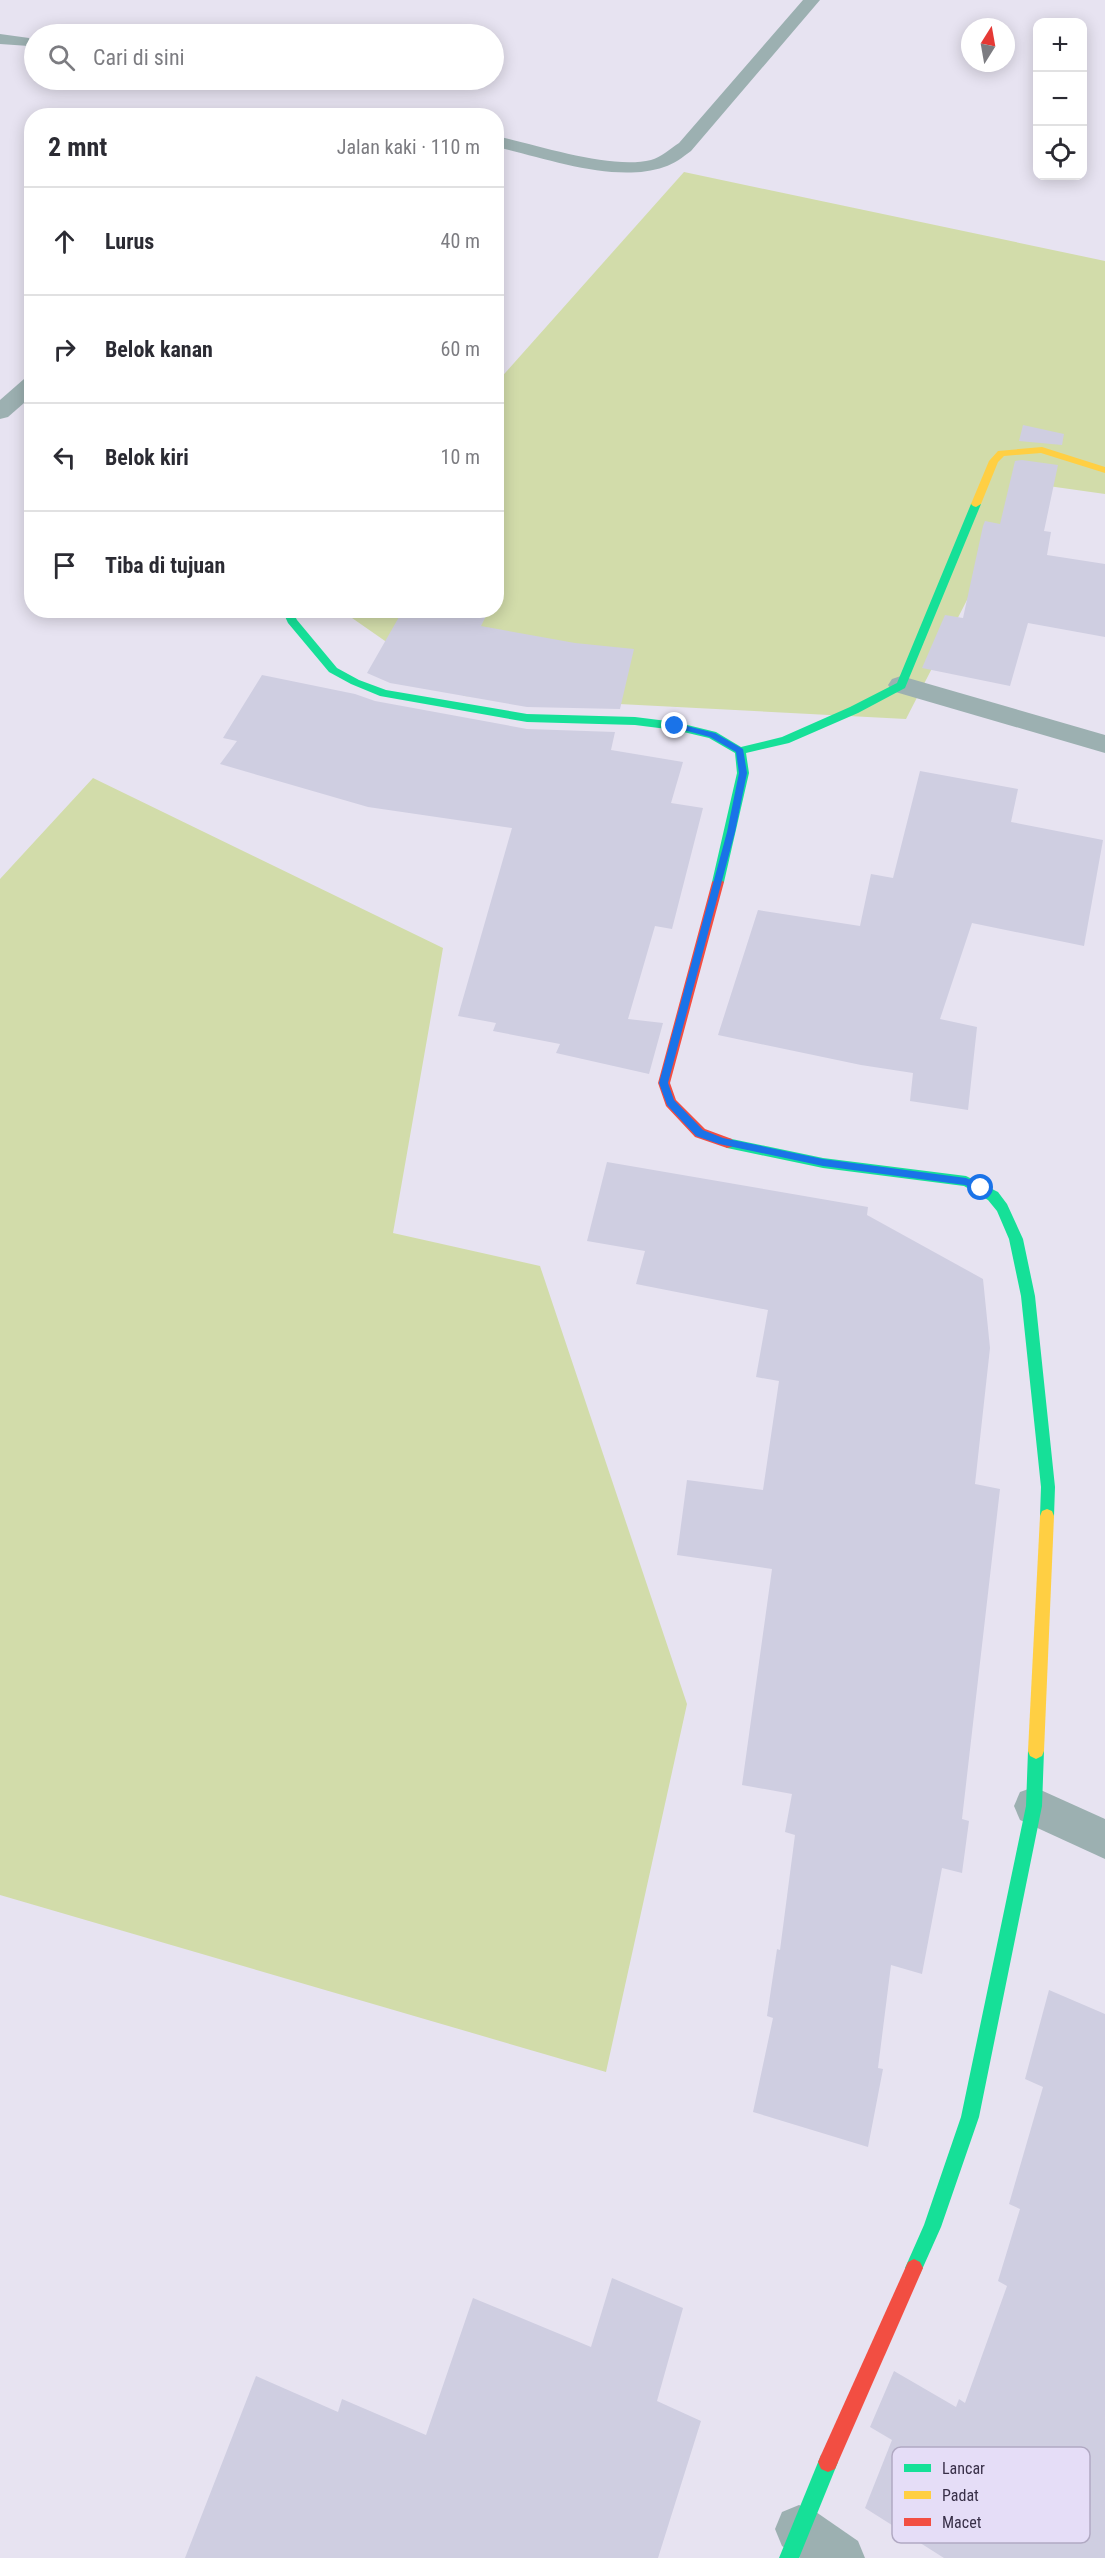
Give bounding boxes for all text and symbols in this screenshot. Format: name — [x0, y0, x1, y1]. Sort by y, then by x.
north arrow — [961, 18, 1015, 72]
map controls — [1033, 18, 1087, 180]
button: + — [1033, 18, 1087, 72]
search box — [24, 24, 504, 90]
icon: search — [45, 41, 78, 74]
text: Cari di sini — [93, 45, 185, 70]
button: − — [1033, 72, 1087, 126]
button: locate — [1033, 126, 1087, 180]
text: 2 mnt — [48, 132, 107, 162]
text: Jalan kaki · 110 m — [337, 135, 480, 159]
icon: ahead — [48, 225, 81, 258]
text: Lurus — [105, 229, 154, 254]
text: 40 m — [441, 229, 480, 253]
icon: right — [48, 333, 81, 366]
text: Belok kanan — [105, 337, 213, 362]
text: 60 m — [441, 337, 480, 361]
icon: left — [48, 441, 81, 474]
text: Belok kiri — [105, 445, 189, 470]
text: 10 m — [441, 445, 480, 469]
icon: arrive — [48, 549, 81, 582]
text: Tiba di tujuan — [105, 553, 225, 578]
route end — [661, 712, 687, 738]
route start — [967, 1174, 993, 1200]
legend — [892, 2447, 1090, 2543]
text: Lancar — [942, 2459, 985, 2478]
text: Padat — [942, 2486, 979, 2505]
text: Macet — [942, 2513, 982, 2532]

